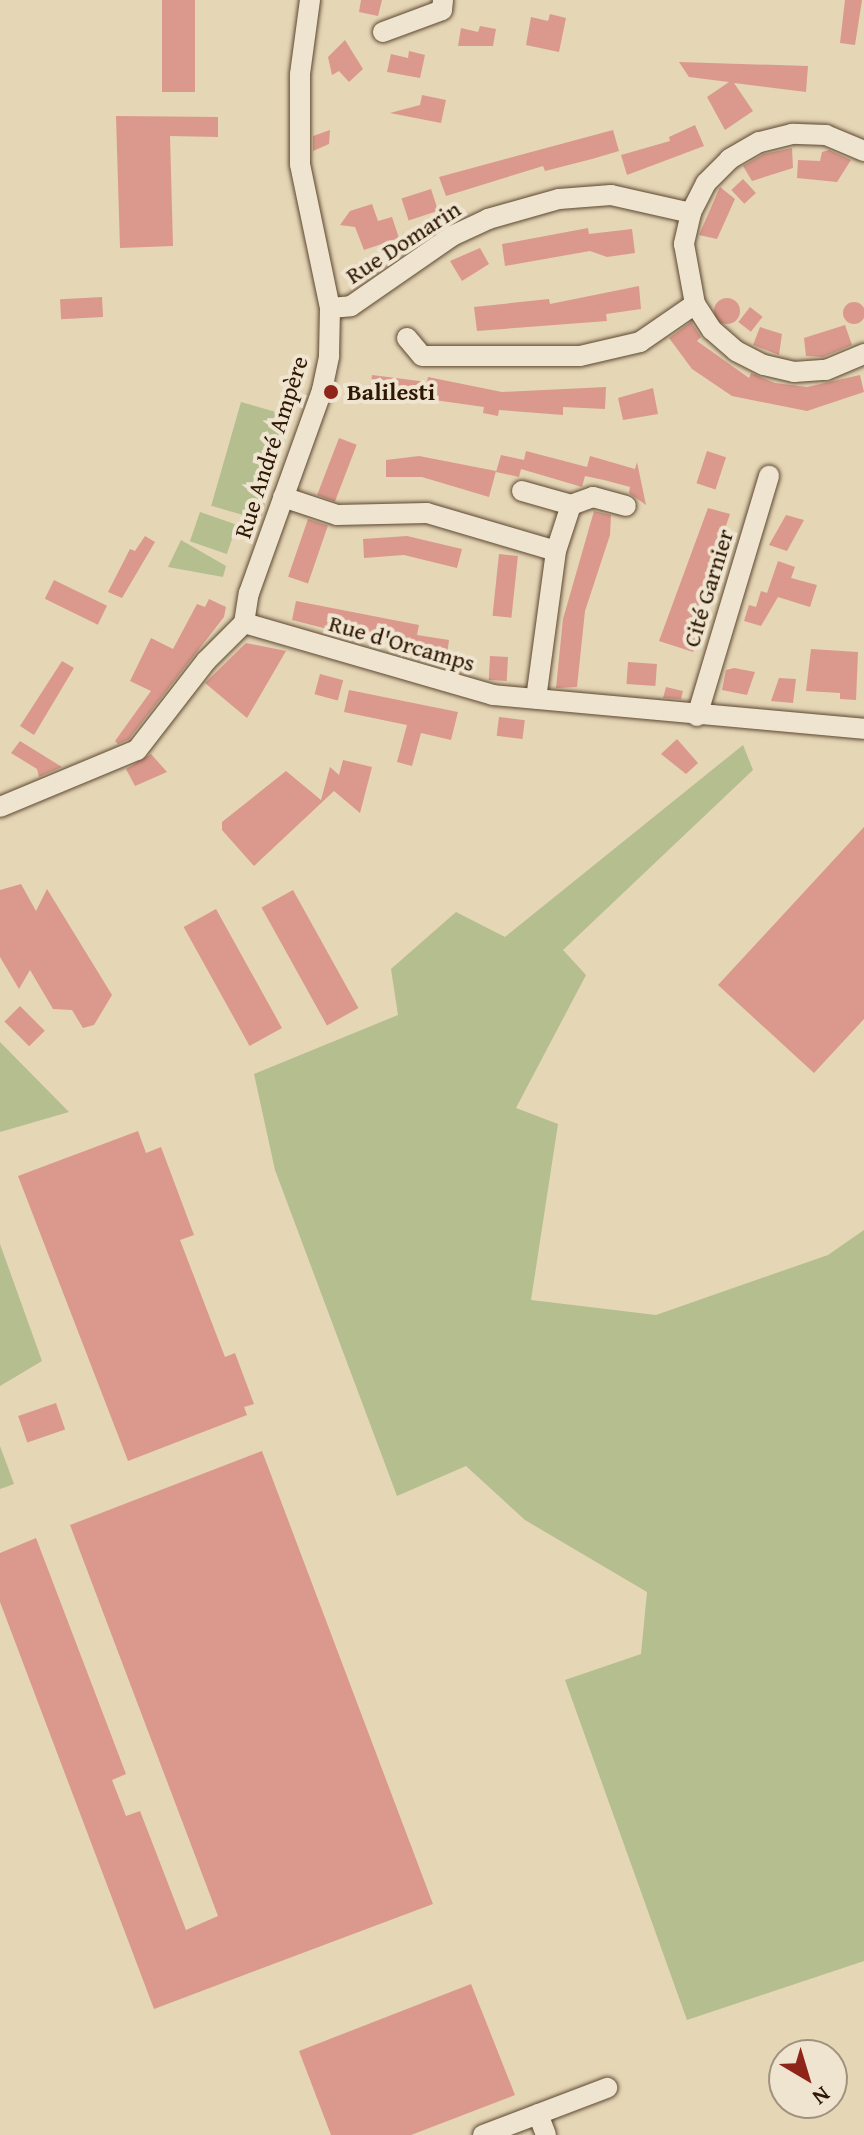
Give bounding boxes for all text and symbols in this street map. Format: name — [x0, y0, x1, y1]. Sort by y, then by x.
street label: Rue Domarin — [340, 194, 466, 290]
street label: Rue André Ampère — [228, 352, 314, 542]
place label: Balilesti — [347, 378, 435, 406]
marker: Balilesti — [322, 383, 340, 401]
street label: Cité Garnier — [676, 526, 740, 650]
street label: Rue d'Orcamps — [326, 608, 478, 678]
north arrow — [768, 2039, 848, 2119]
text: N — [806, 2079, 837, 2113]

